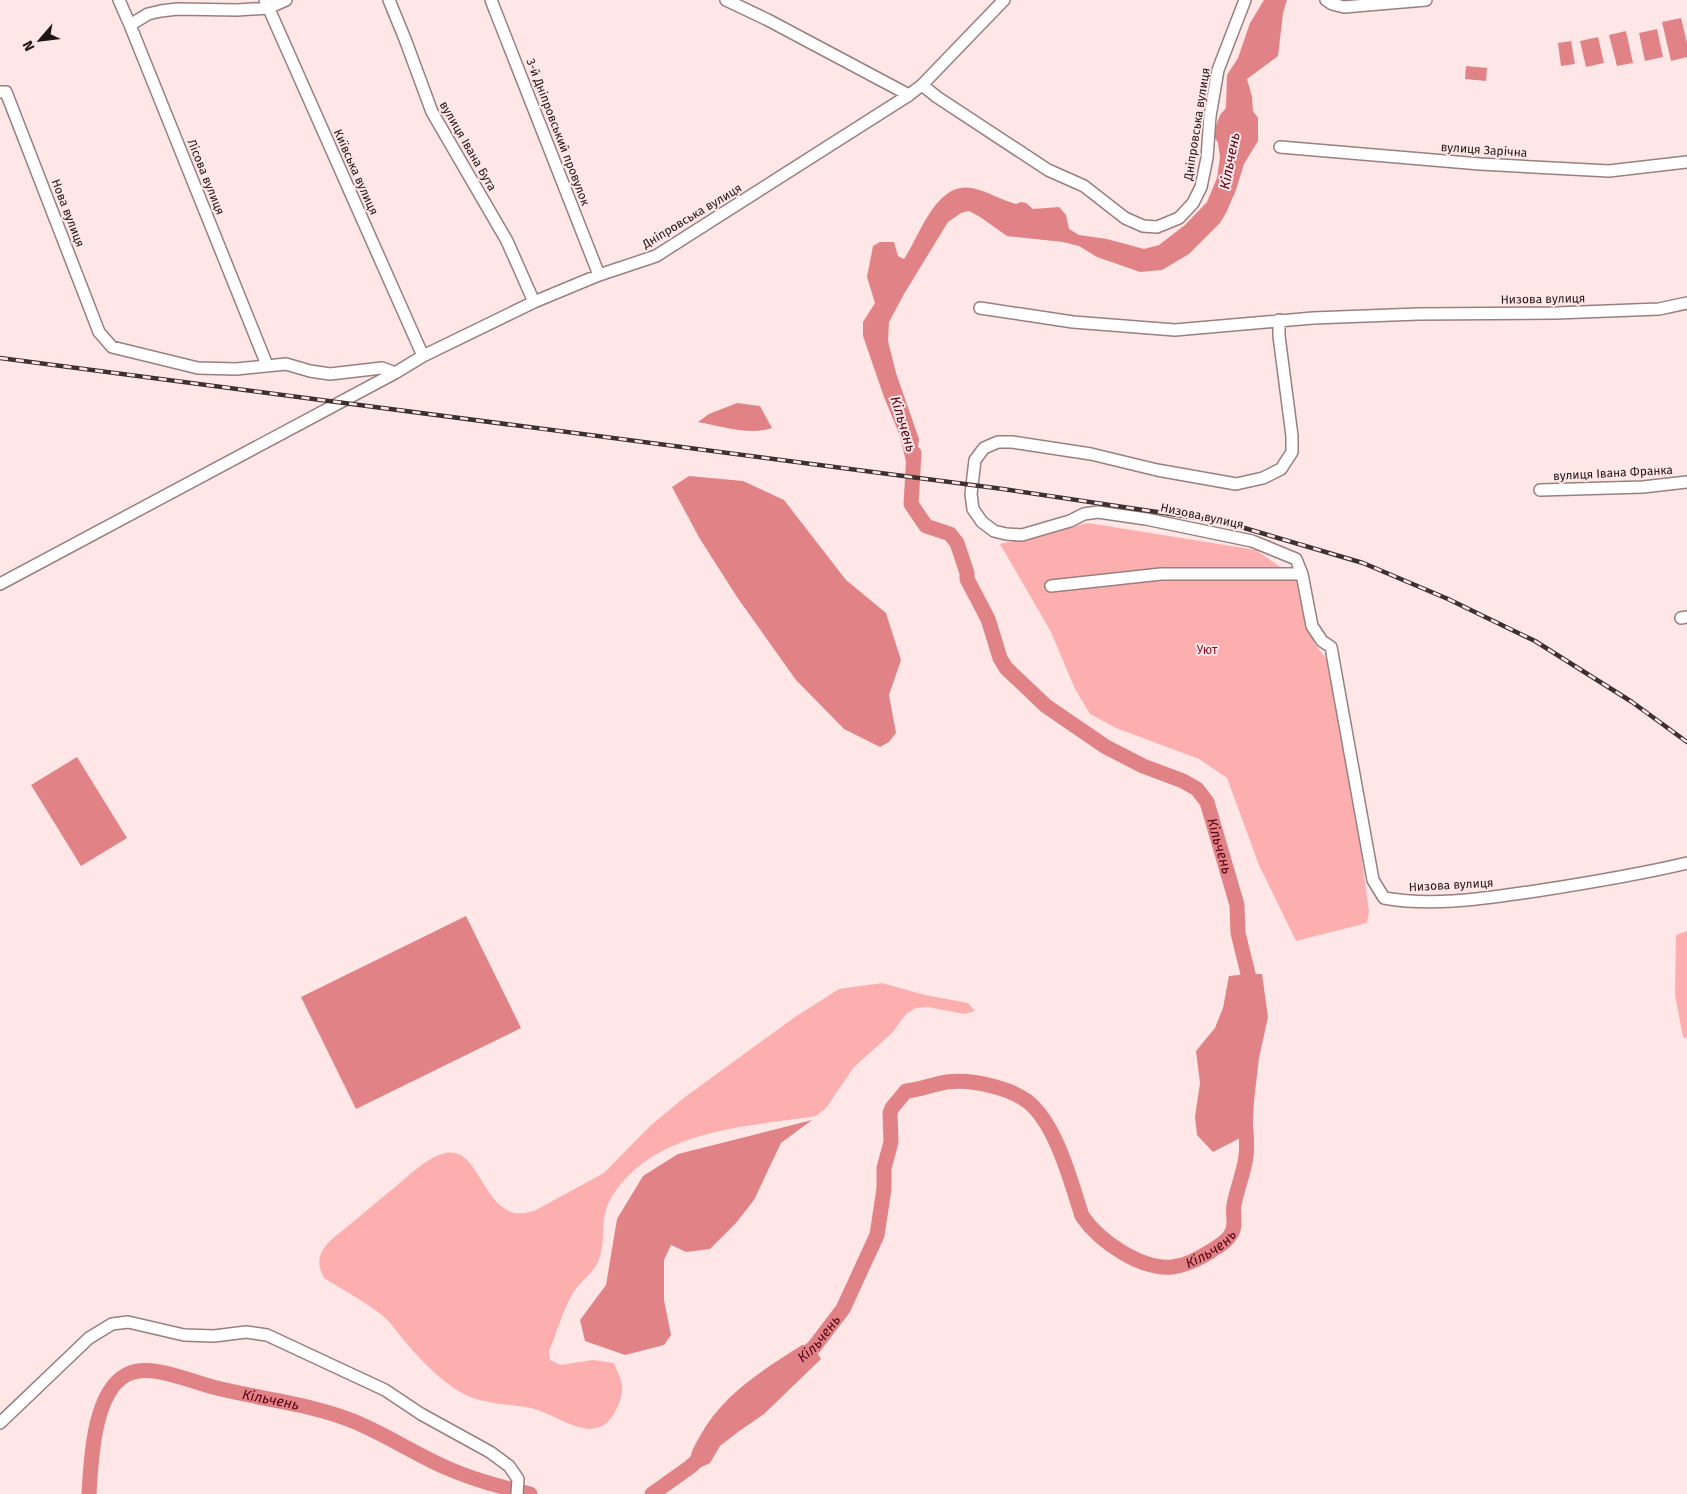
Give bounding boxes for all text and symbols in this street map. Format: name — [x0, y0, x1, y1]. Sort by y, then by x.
north arrow — [15, 15, 65, 65]
text: N — [19, 38, 39, 54]
street label: 3-й Дніпровський провулок — [523, 56, 593, 208]
street label: Дніпровська вулиця — [1181, 67, 1213, 182]
street label: вулиця Івана Бута — [437, 99, 499, 193]
street label: Київська вулиця — [331, 127, 381, 217]
water label: Кільчень — [1216, 131, 1244, 191]
street label: Лісова вулиця — [184, 137, 228, 217]
street label: вулиця Зарічна — [1440, 140, 1528, 160]
street label: Нова вулиця — [49, 177, 87, 249]
street label: Дніпровська вулиця — [639, 181, 744, 252]
street label: Низова вулиця — [1500, 291, 1586, 307]
water label: Кільчень — [886, 394, 920, 454]
street label: вулиця Івана Франка — [1553, 463, 1673, 483]
street label: Низова вулиця — [1159, 500, 1245, 532]
park label: Уют — [1197, 643, 1218, 657]
water label: Кільчень — [1204, 816, 1236, 876]
street label: Низова вулиця — [1408, 876, 1494, 894]
water label: Кільчень — [1183, 1227, 1240, 1272]
water label: Кільчень — [794, 1312, 844, 1366]
water label: Кільчень — [241, 1385, 301, 1413]

